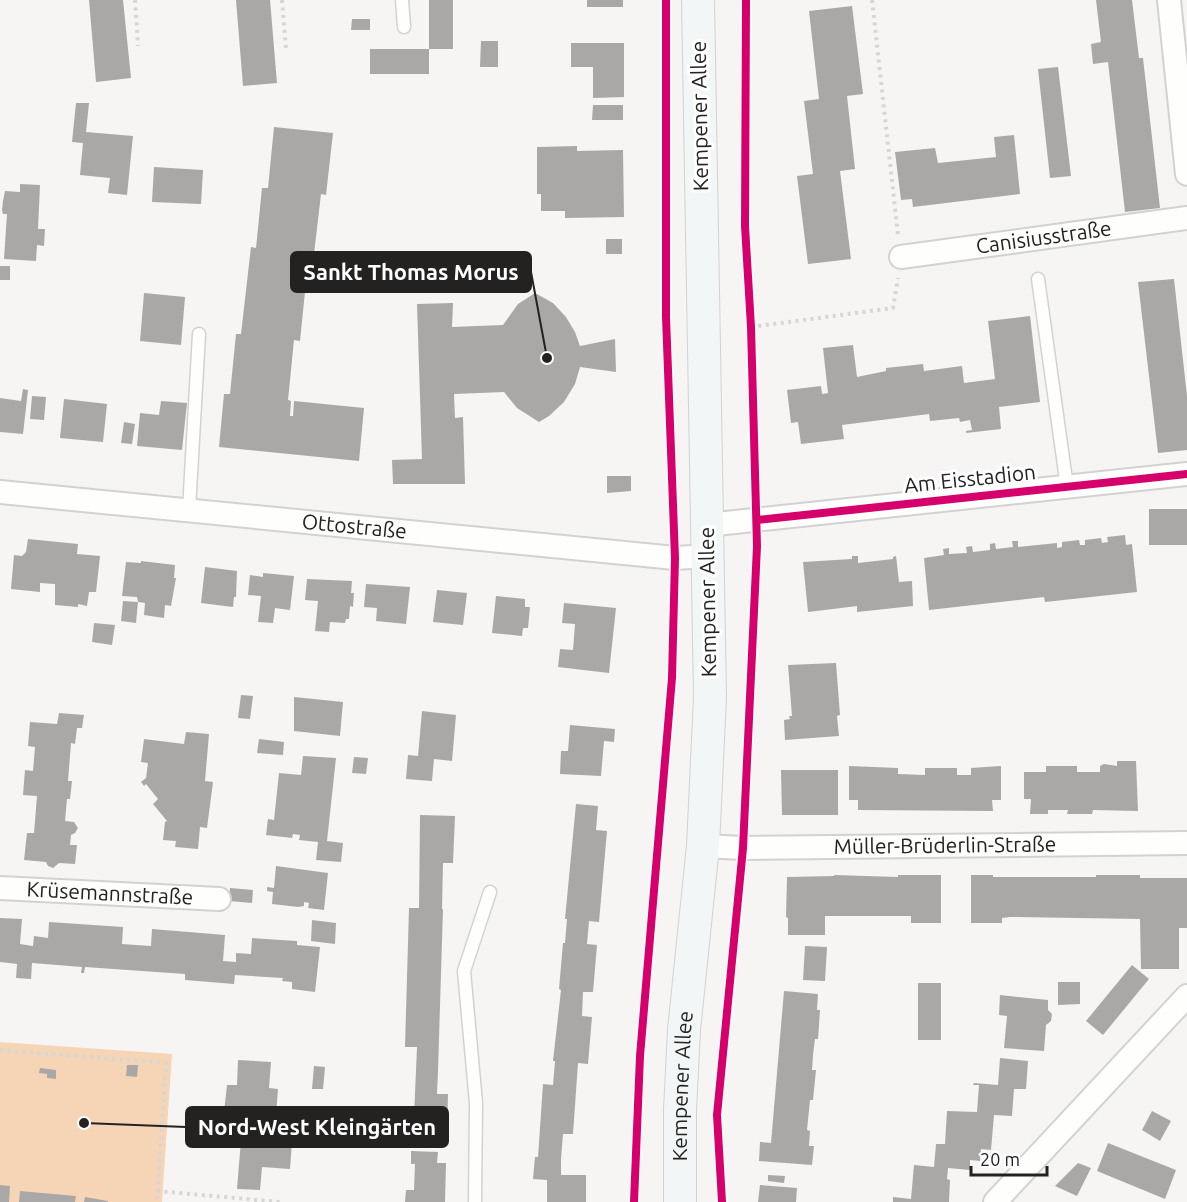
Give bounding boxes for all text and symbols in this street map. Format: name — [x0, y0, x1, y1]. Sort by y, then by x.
street label: Kempener Allee — [686, 41, 712, 191]
street label: Canisiusstraße — [974, 215, 1113, 258]
callout: Sankt Thomas Morus — [291, 252, 531, 292]
text: Sankt Thomas Morus — [303, 259, 519, 284]
street label: Am Eisstadion — [903, 459, 1037, 497]
street label: Ottostraße — [301, 509, 408, 543]
street label: Kempener Allee — [694, 527, 720, 677]
street label: Müller-Brüderlin-Straße — [833, 831, 1056, 858]
street label: Krüsemannstraße — [26, 876, 194, 909]
street label: Kempener Allee — [667, 1010, 697, 1161]
callout: Nord-West Kleingärten — [186, 1107, 448, 1147]
text: Nord-West Kleingärten — [198, 1114, 436, 1139]
scale bar — [971, 1139, 1048, 1177]
text: 20 m — [980, 1149, 1020, 1169]

